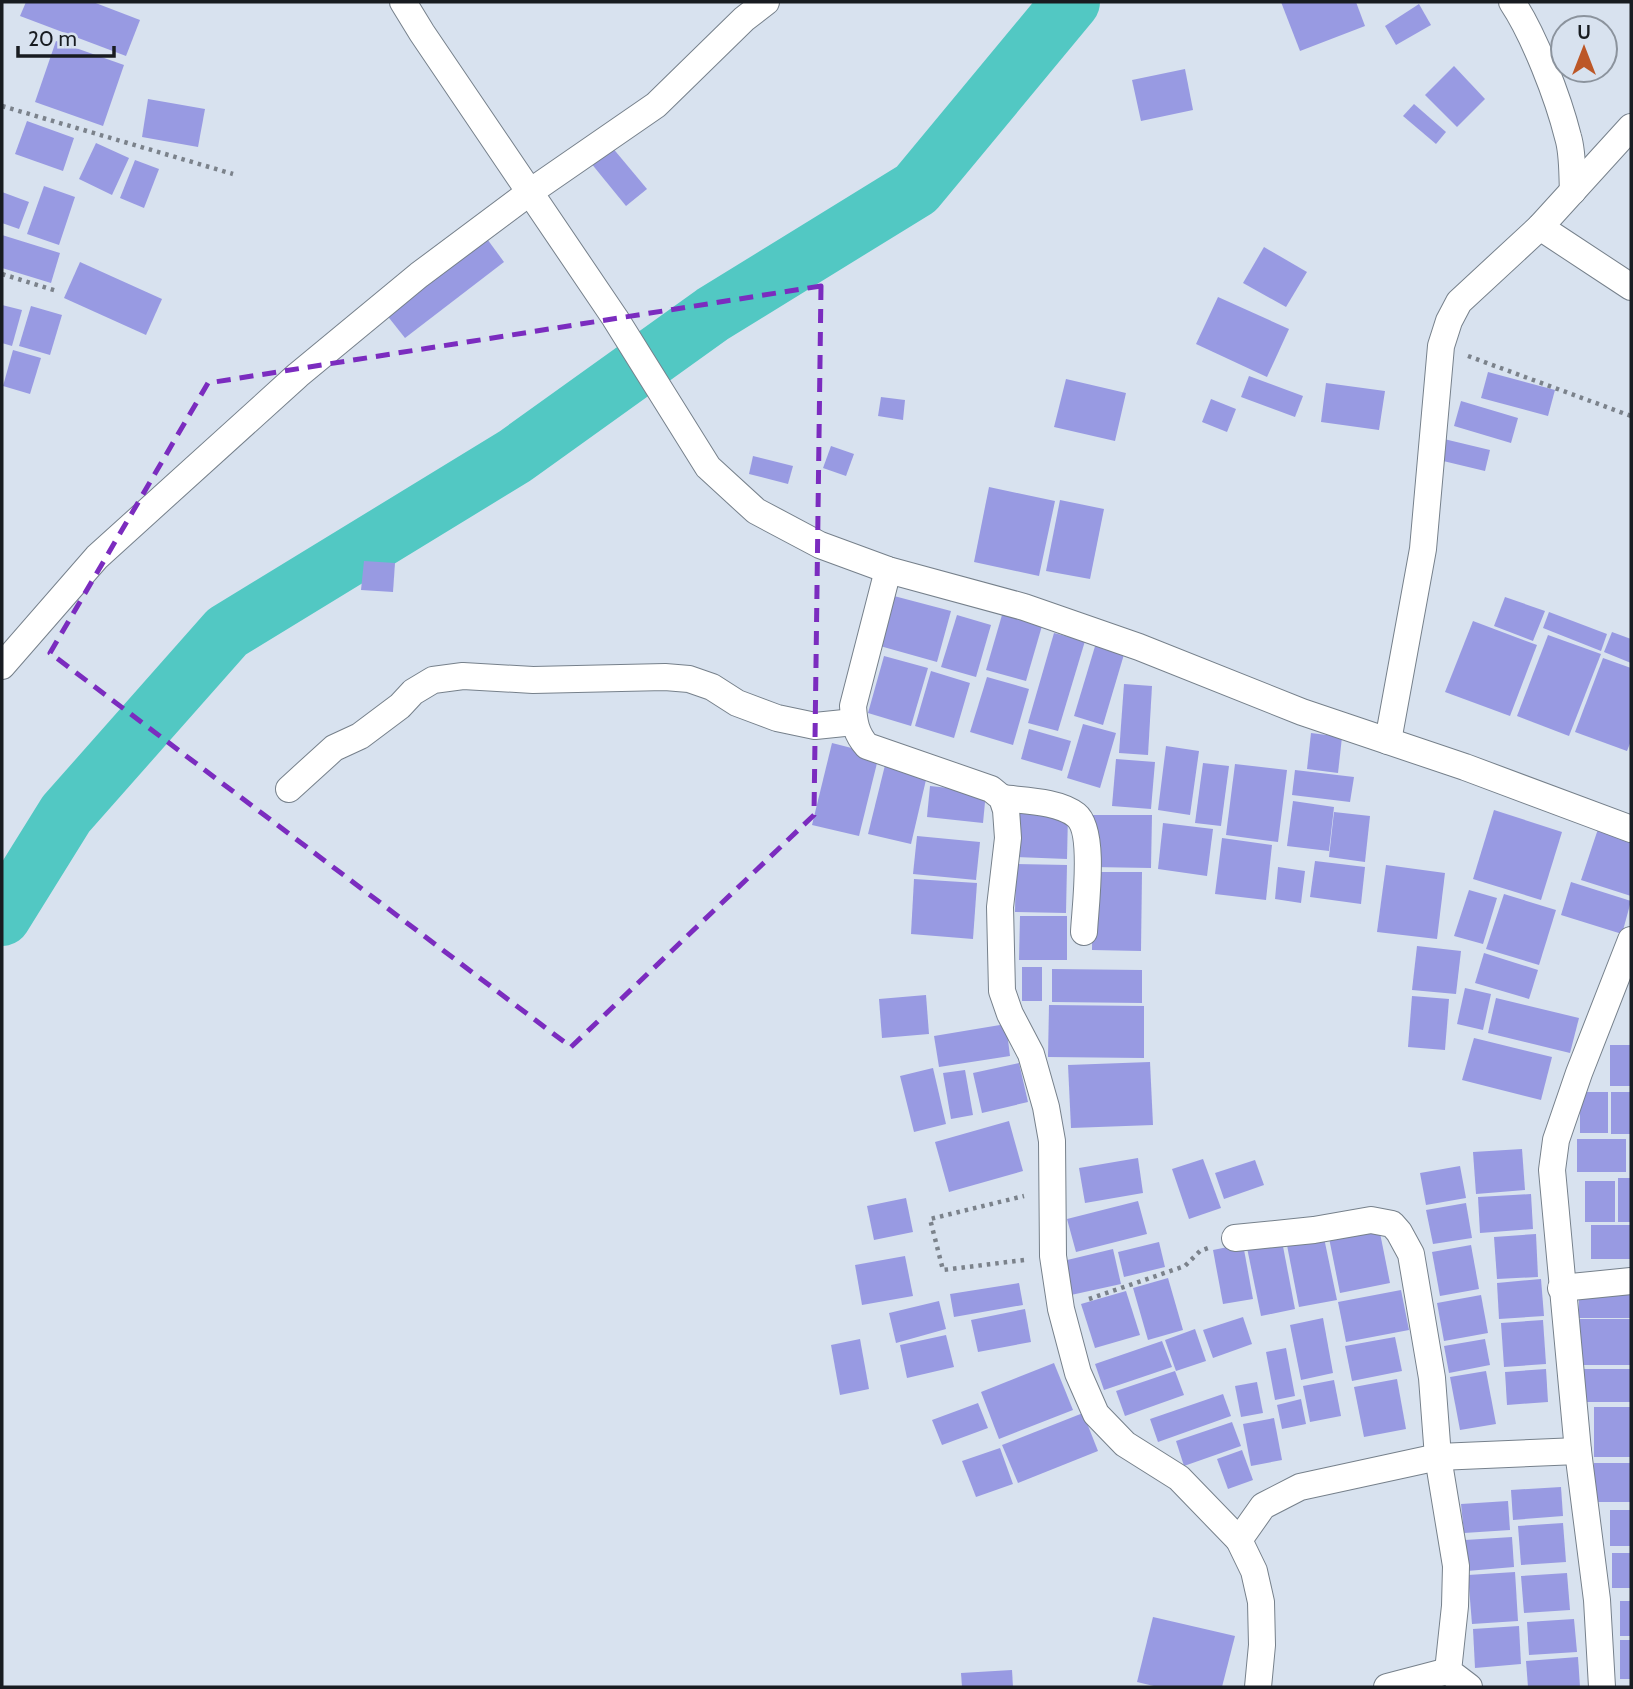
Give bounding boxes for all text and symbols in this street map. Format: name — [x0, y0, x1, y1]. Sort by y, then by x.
scale bar — [18, 14, 114, 58]
north arrow — [1549, 14, 1619, 84]
text: U — [1577, 21, 1591, 44]
text: 20 m — [28, 26, 77, 51]

